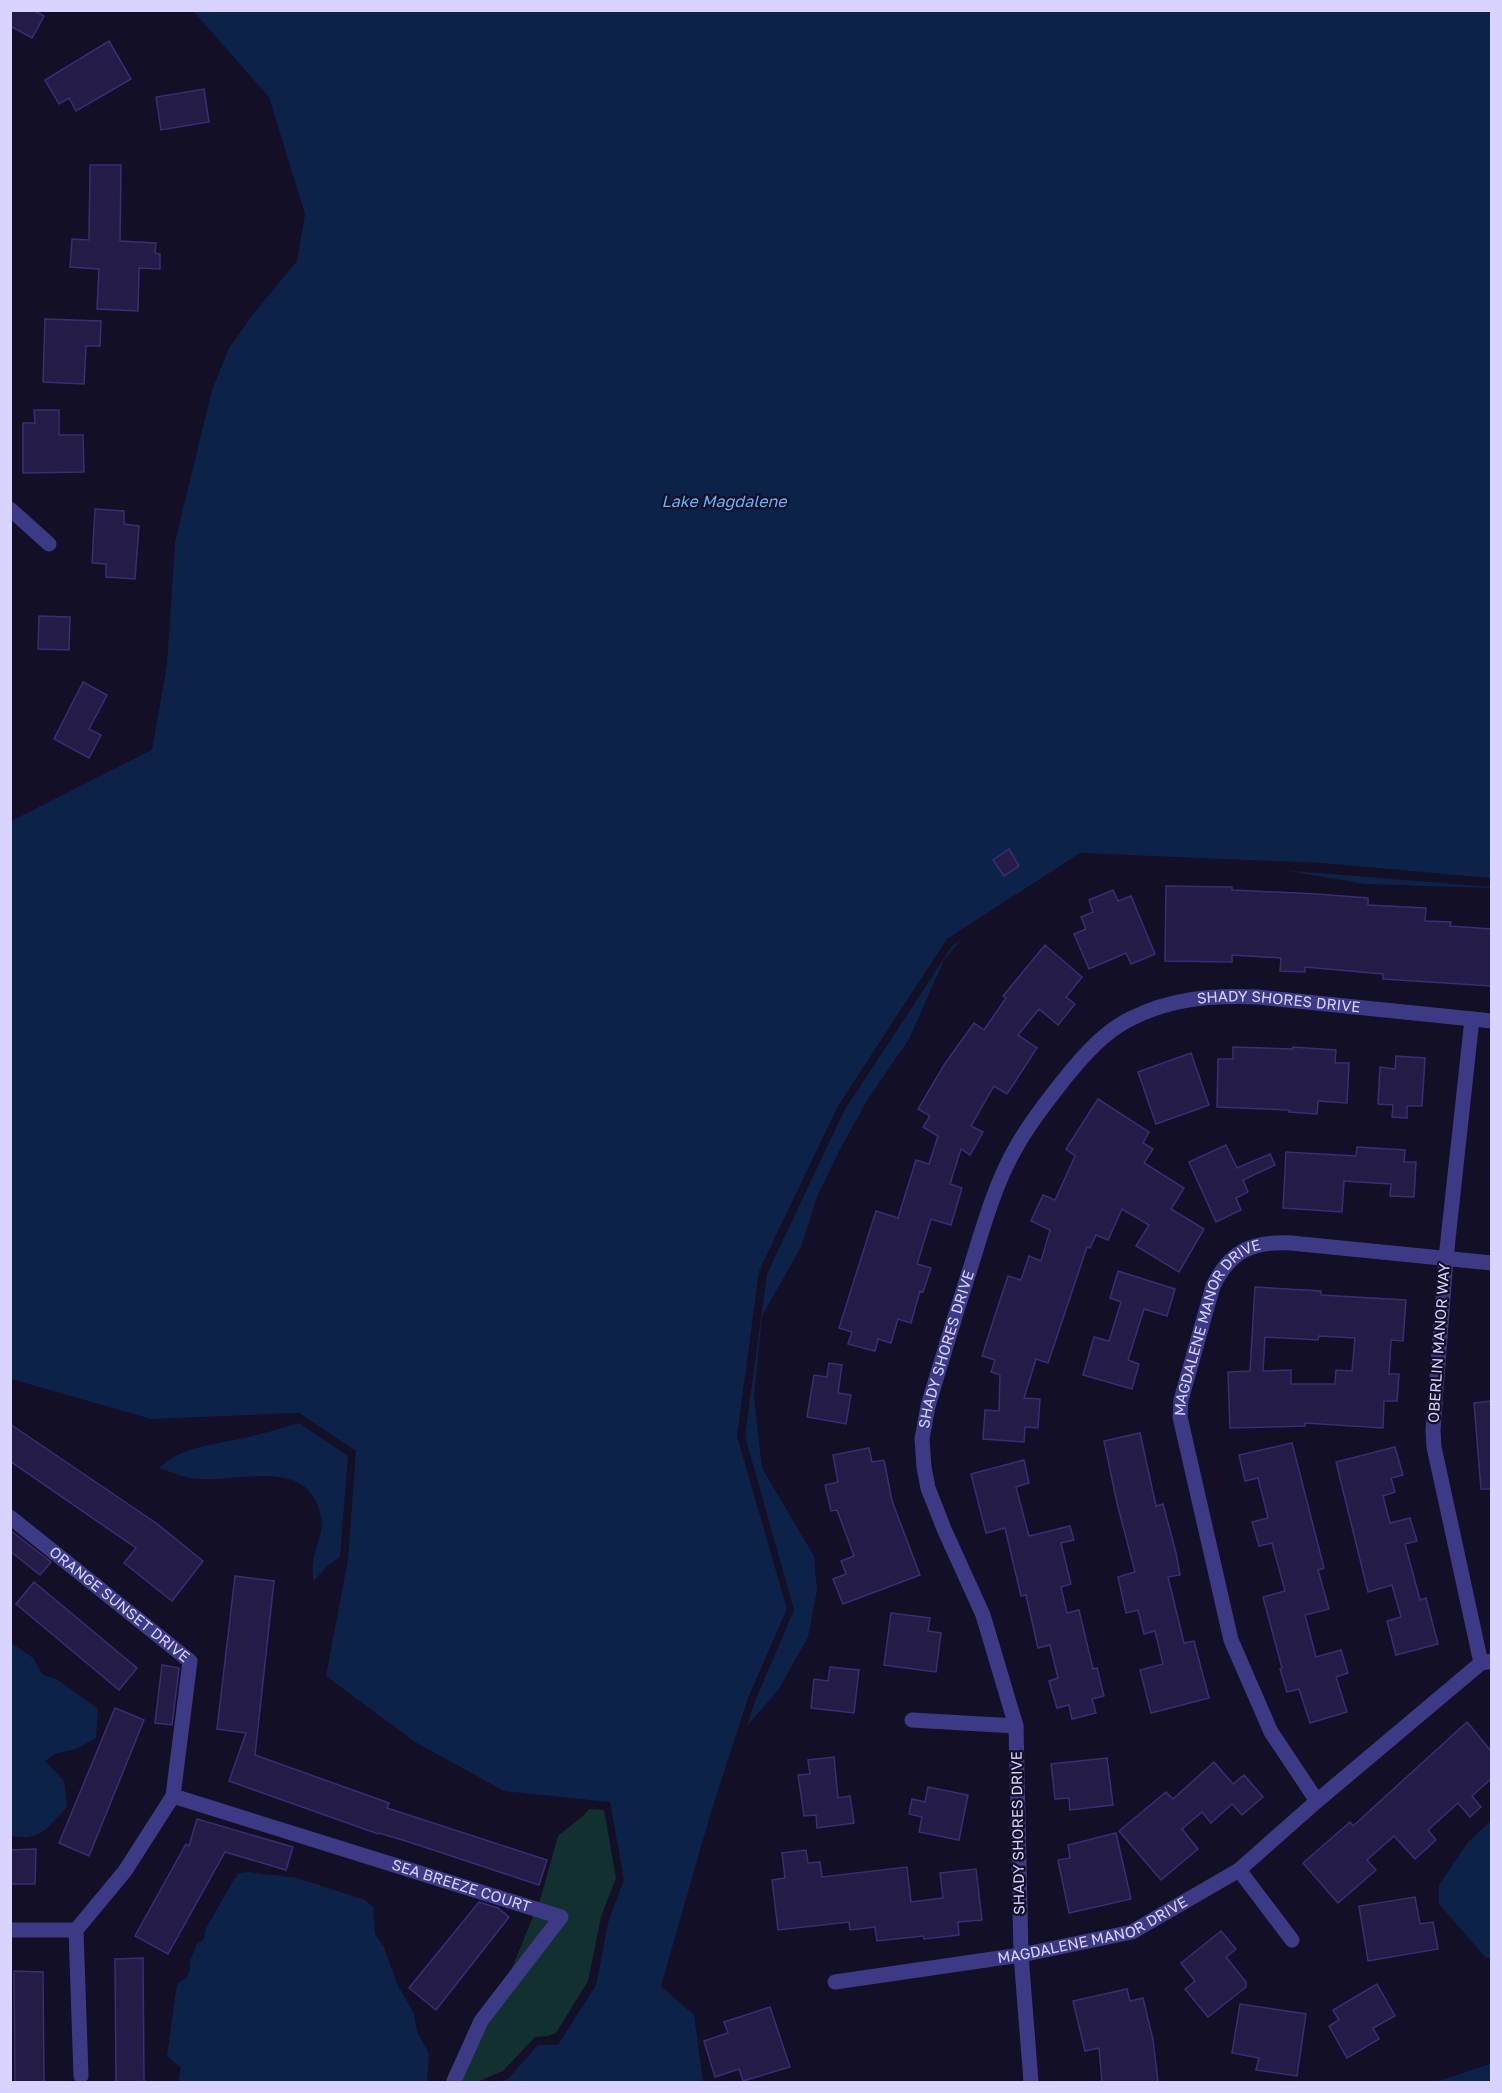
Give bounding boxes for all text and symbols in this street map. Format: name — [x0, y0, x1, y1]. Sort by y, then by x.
water label: Lake Magdalene — [661, 491, 788, 511]
street label: SHADY SHORES DRIVE — [1196, 986, 1361, 1015]
street label: MAGDALENE MANOR DRIVE — [1170, 1235, 1262, 1416]
street label: OBERLIN MANOR WAY — [1423, 1262, 1453, 1423]
street label: SHADY SHORES DRIVE — [914, 1268, 977, 1430]
street label: ORANGE SUNSET DRIVE — [46, 1542, 194, 1665]
street label: SHADY SHORES DRIVE — [1007, 1751, 1027, 1915]
street label: SEA BREEZE COURT — [390, 1855, 533, 1915]
street label: MAGDALENE MANOR DRIVE — [996, 1892, 1190, 1966]

